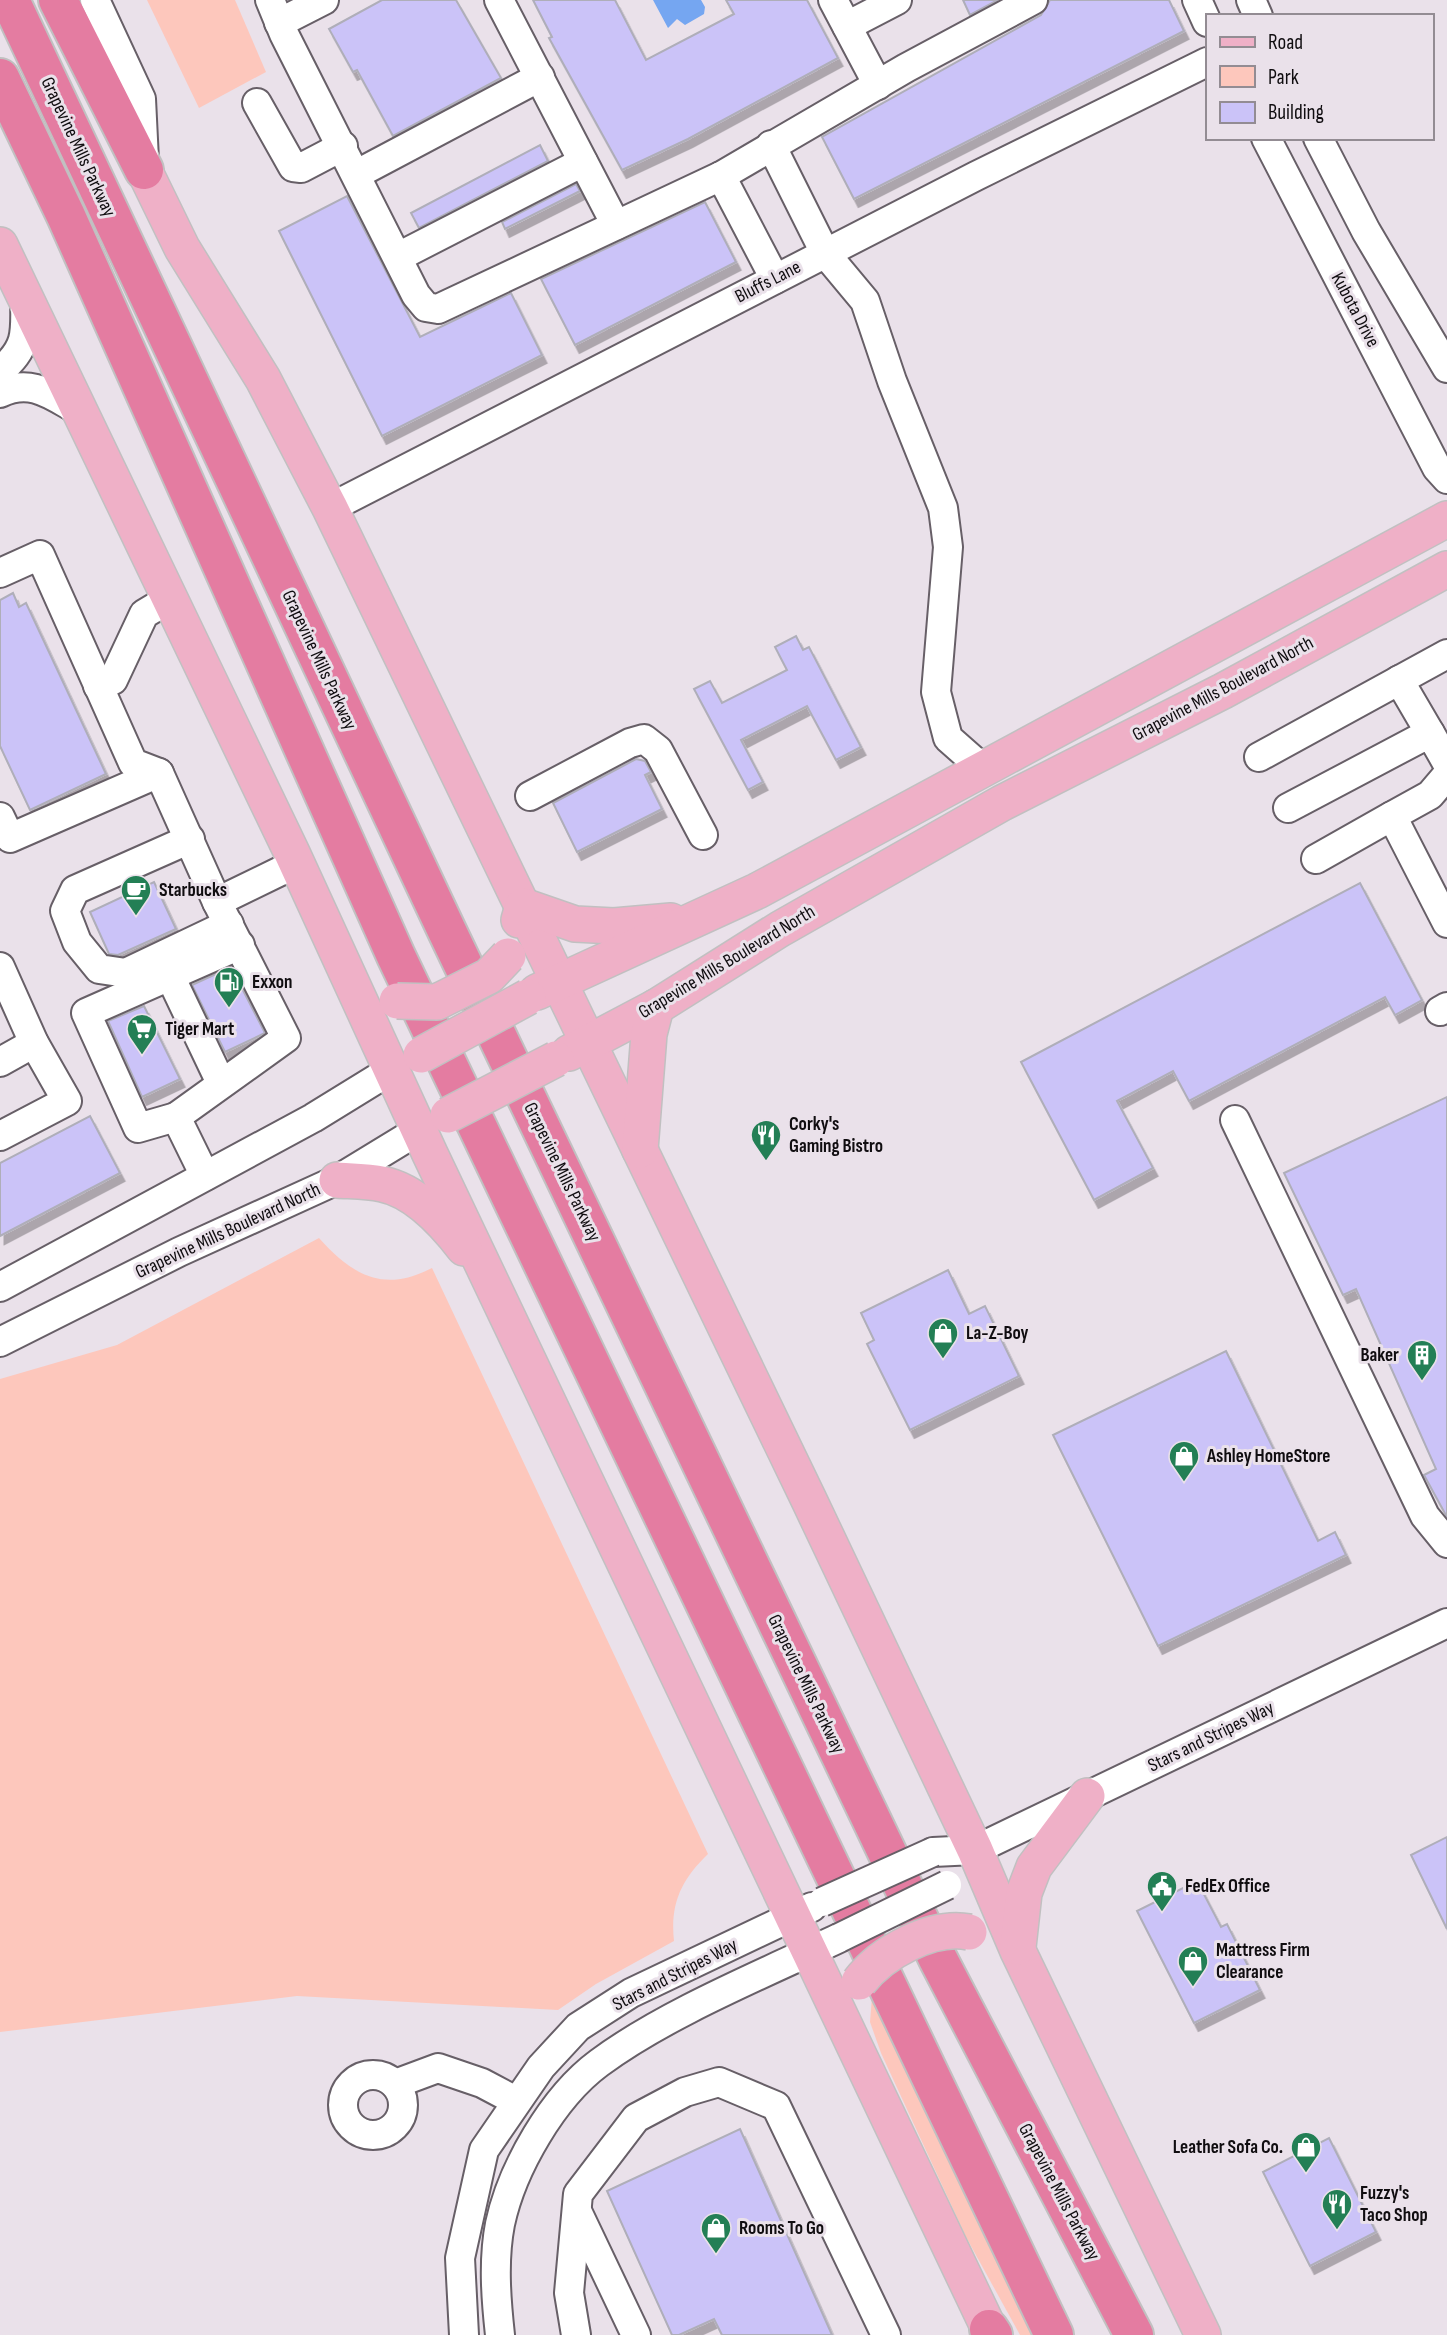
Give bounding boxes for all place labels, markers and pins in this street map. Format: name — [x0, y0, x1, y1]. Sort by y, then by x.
cafe icon: Starbucks — [119, 873, 153, 917]
place label: Starbucks — [159, 879, 227, 902]
fuel station icon: Exxon — [212, 965, 246, 1009]
place label: Exxon — [252, 971, 293, 994]
supermarket icon: Tiger Mart — [125, 1012, 159, 1056]
place label: Tiger Mart — [165, 1018, 234, 1041]
place label: Corky's Gaming Bistro — [789, 1113, 883, 1158]
restaurant icon: Corky's Gaming Bistro — [749, 1118, 783, 1162]
shop icon: La-Z-Boy — [926, 1316, 960, 1360]
place label: La-Z-Boy — [966, 1322, 1029, 1345]
building icon: Baker — [1405, 1338, 1439, 1382]
place label: Baker — [1360, 1344, 1399, 1367]
shop icon: Ashley HomeStore — [1167, 1439, 1201, 1483]
place label: Ashley HomeStore — [1206, 1445, 1331, 1468]
public building icon: FedEx Office — [1145, 1869, 1179, 1913]
place label: FedEx Office — [1185, 1875, 1270, 1898]
place label: Mattress Firm Clearance — [1216, 1939, 1310, 1984]
shop icon: Mattress Firm Clearance — [1176, 1944, 1210, 1988]
shop icon: Leather Sofa Co. — [1289, 2130, 1323, 2174]
place label: Leather Sofa Co. — [1173, 2136, 1283, 2159]
place label: Fuzzy's Taco Shop — [1360, 2182, 1428, 2227]
restaurant icon: Fuzzy's Taco Shop — [1320, 2187, 1354, 2231]
shop icon: Rooms To Go — [699, 2211, 733, 2255]
place label: Rooms To Go — [739, 2217, 824, 2240]

